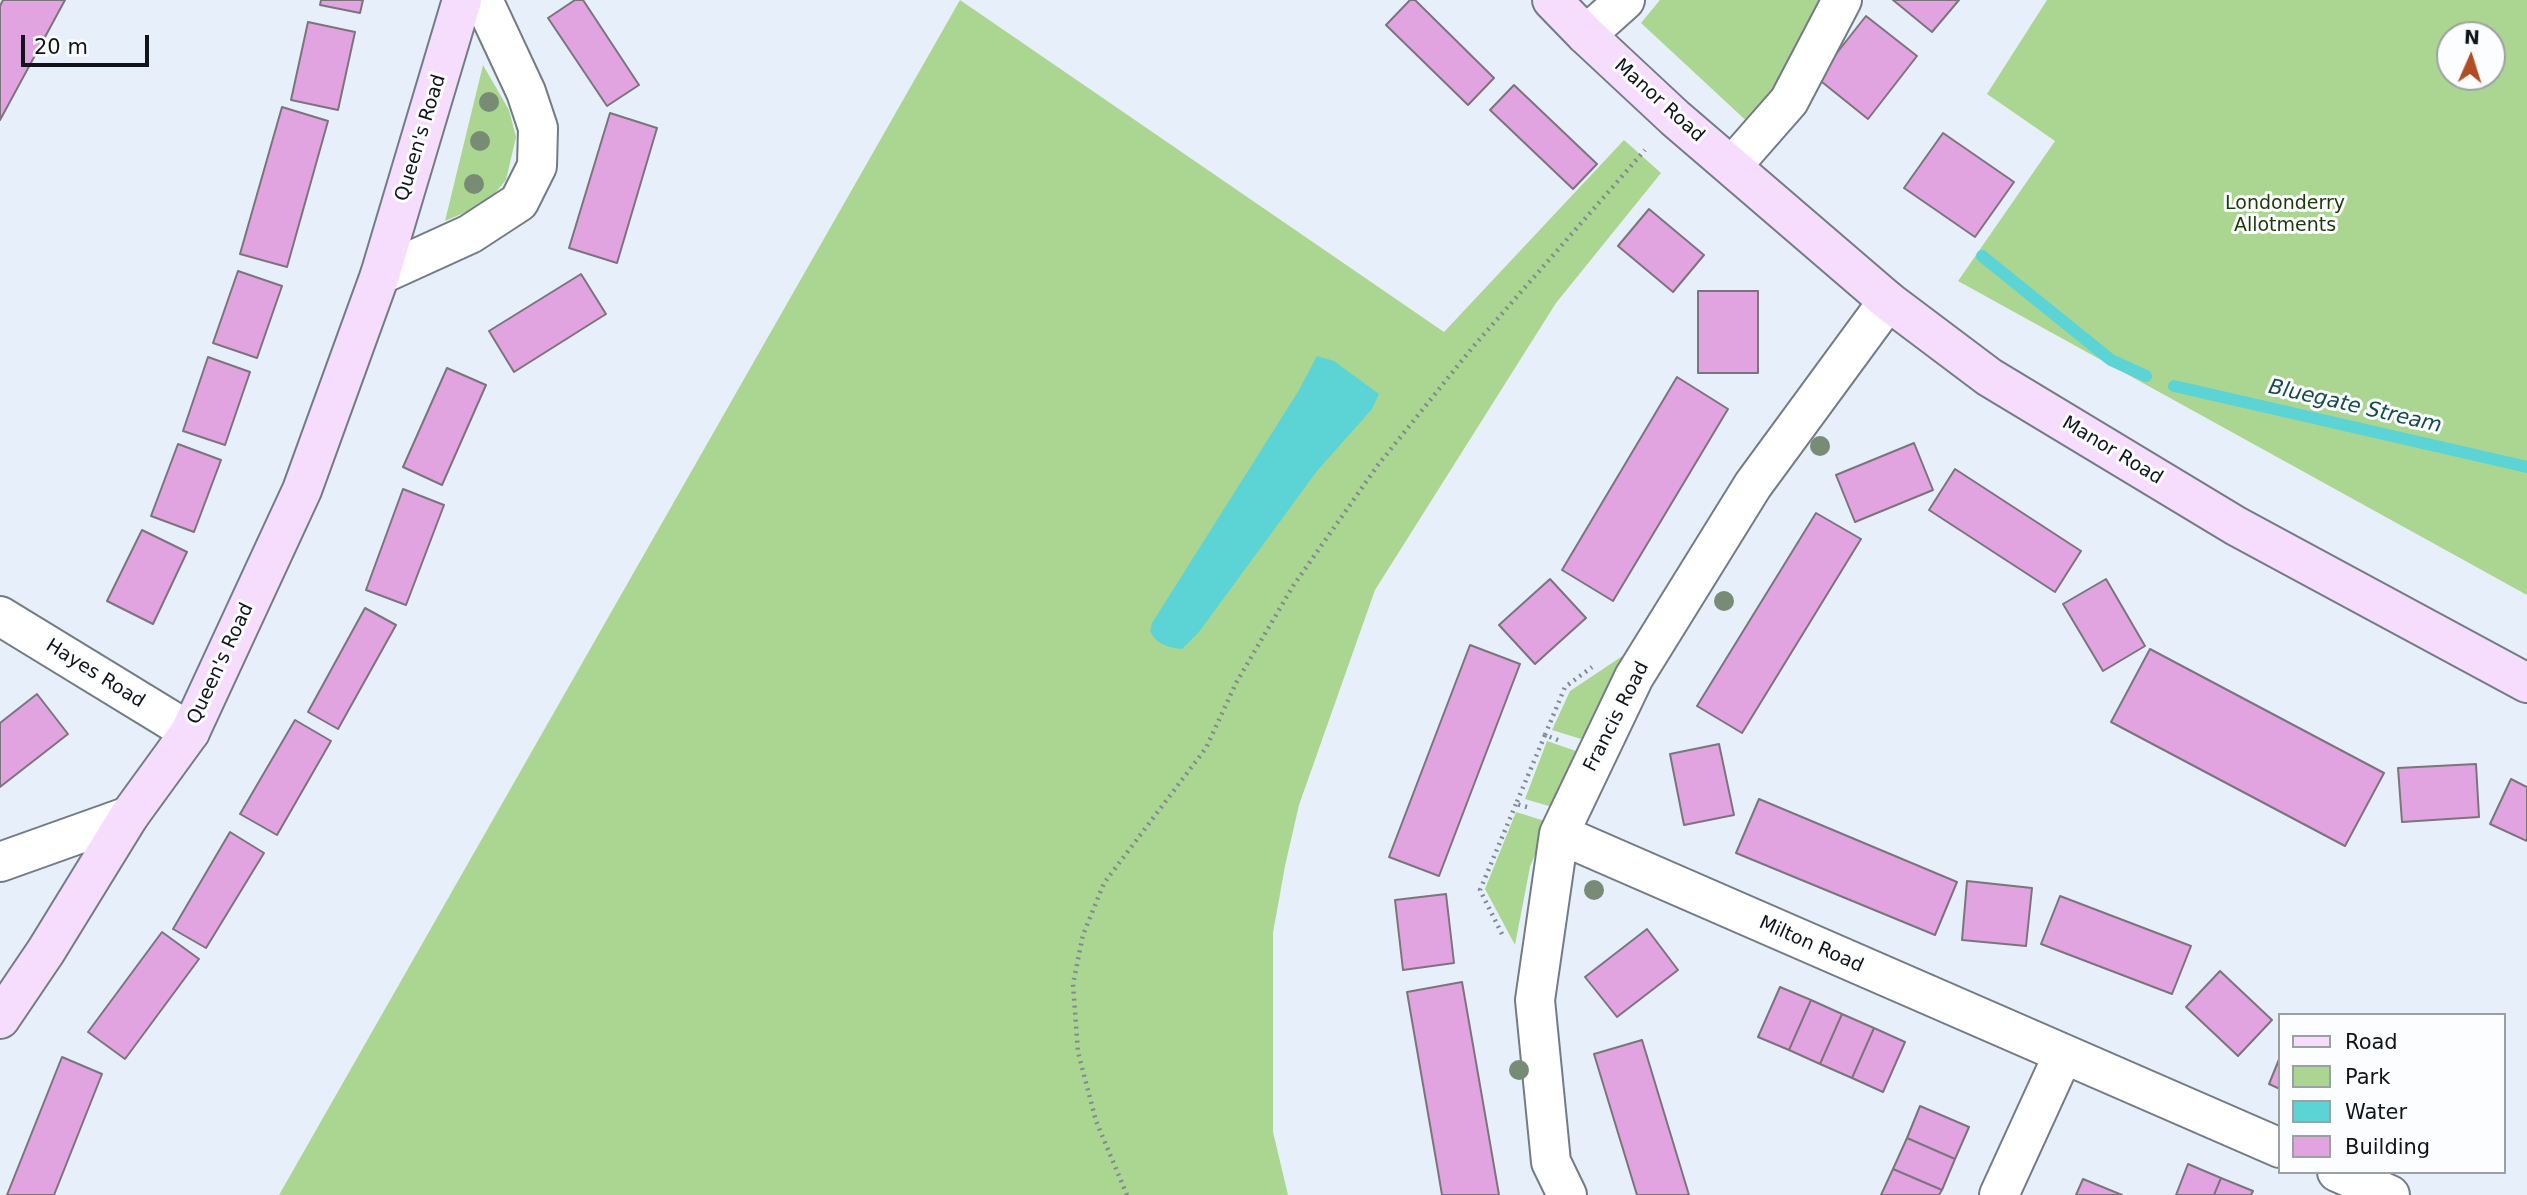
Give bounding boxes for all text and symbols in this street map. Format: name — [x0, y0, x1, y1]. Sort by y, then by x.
scale bar — [24, 21, 152, 65]
north arrow — [2436, 21, 2506, 91]
text: N — [2463, 26, 2481, 48]
text: 20 m — [34, 35, 88, 59]
street label: Manor Road — [1609, 55, 1709, 147]
street label: Queen's Road — [391, 72, 451, 204]
park label: Londonderry Allotments — [2225, 193, 2345, 237]
water label: Bluegate Stream — [2266, 375, 2444, 439]
street label: Manor Road — [2058, 412, 2166, 490]
street label: Queen's Road — [183, 600, 259, 728]
street label: Hayes Road — [41, 635, 149, 713]
street label: Francis Road — [1580, 658, 1654, 776]
street label: Milton Road — [1755, 912, 1867, 978]
legend — [2278, 1013, 2506, 1174]
text: Road — [2345, 1030, 2398, 1054]
text: Park — [2345, 1065, 2390, 1089]
text: Water — [2345, 1100, 2407, 1124]
text: Building — [2345, 1135, 2430, 1159]

